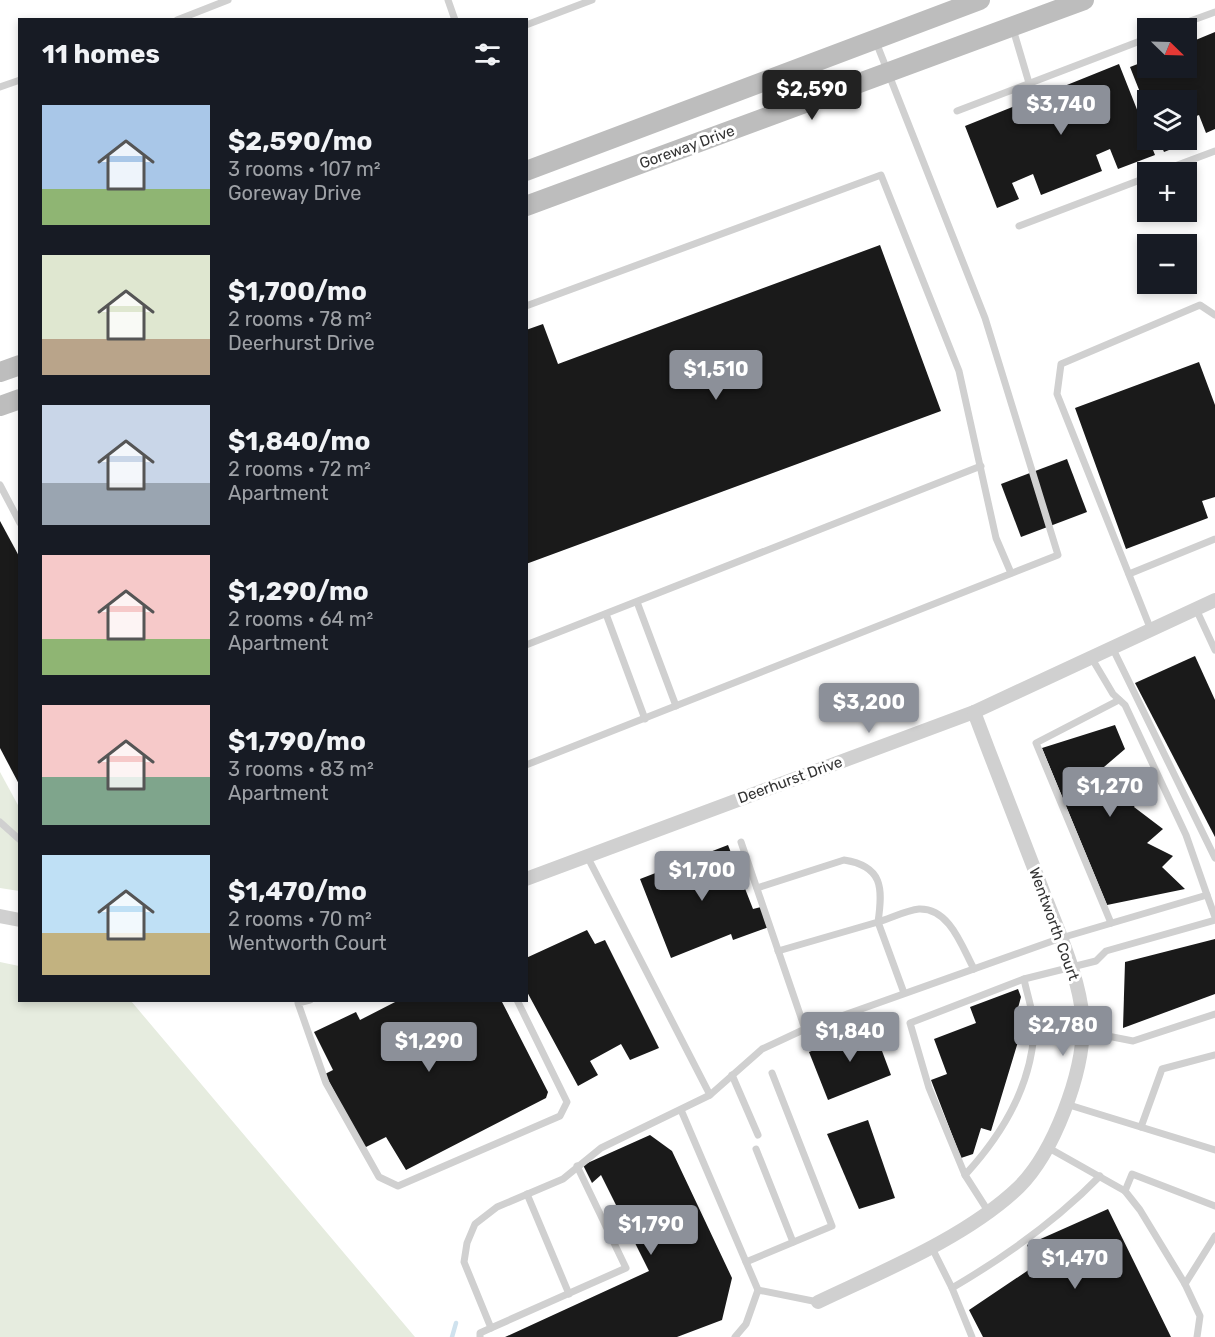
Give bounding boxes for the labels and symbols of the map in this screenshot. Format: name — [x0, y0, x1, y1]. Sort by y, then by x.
north arrow — [1137, 18, 1197, 78]
pin: $2,590 — [763, 70, 861, 121]
pin: $3,740 — [1012, 85, 1110, 136]
street label: Goreway Drive — [637, 121, 737, 173]
pin: $1,510 — [667, 350, 765, 401]
pin: $3,200 — [820, 683, 918, 734]
street label: Deerhurst Drive — [735, 753, 845, 807]
pin: $1,270 — [1061, 767, 1159, 818]
pin: $1,700 — [653, 851, 751, 902]
street label: Wentworth Court — [1025, 865, 1083, 983]
pin: $2,780 — [1014, 1006, 1112, 1057]
pin: $1,840 — [801, 1012, 899, 1063]
pin: $1,290 — [380, 1022, 478, 1073]
pin: $1,790 — [602, 1205, 700, 1256]
pin: $1,470 — [1026, 1239, 1124, 1290]

